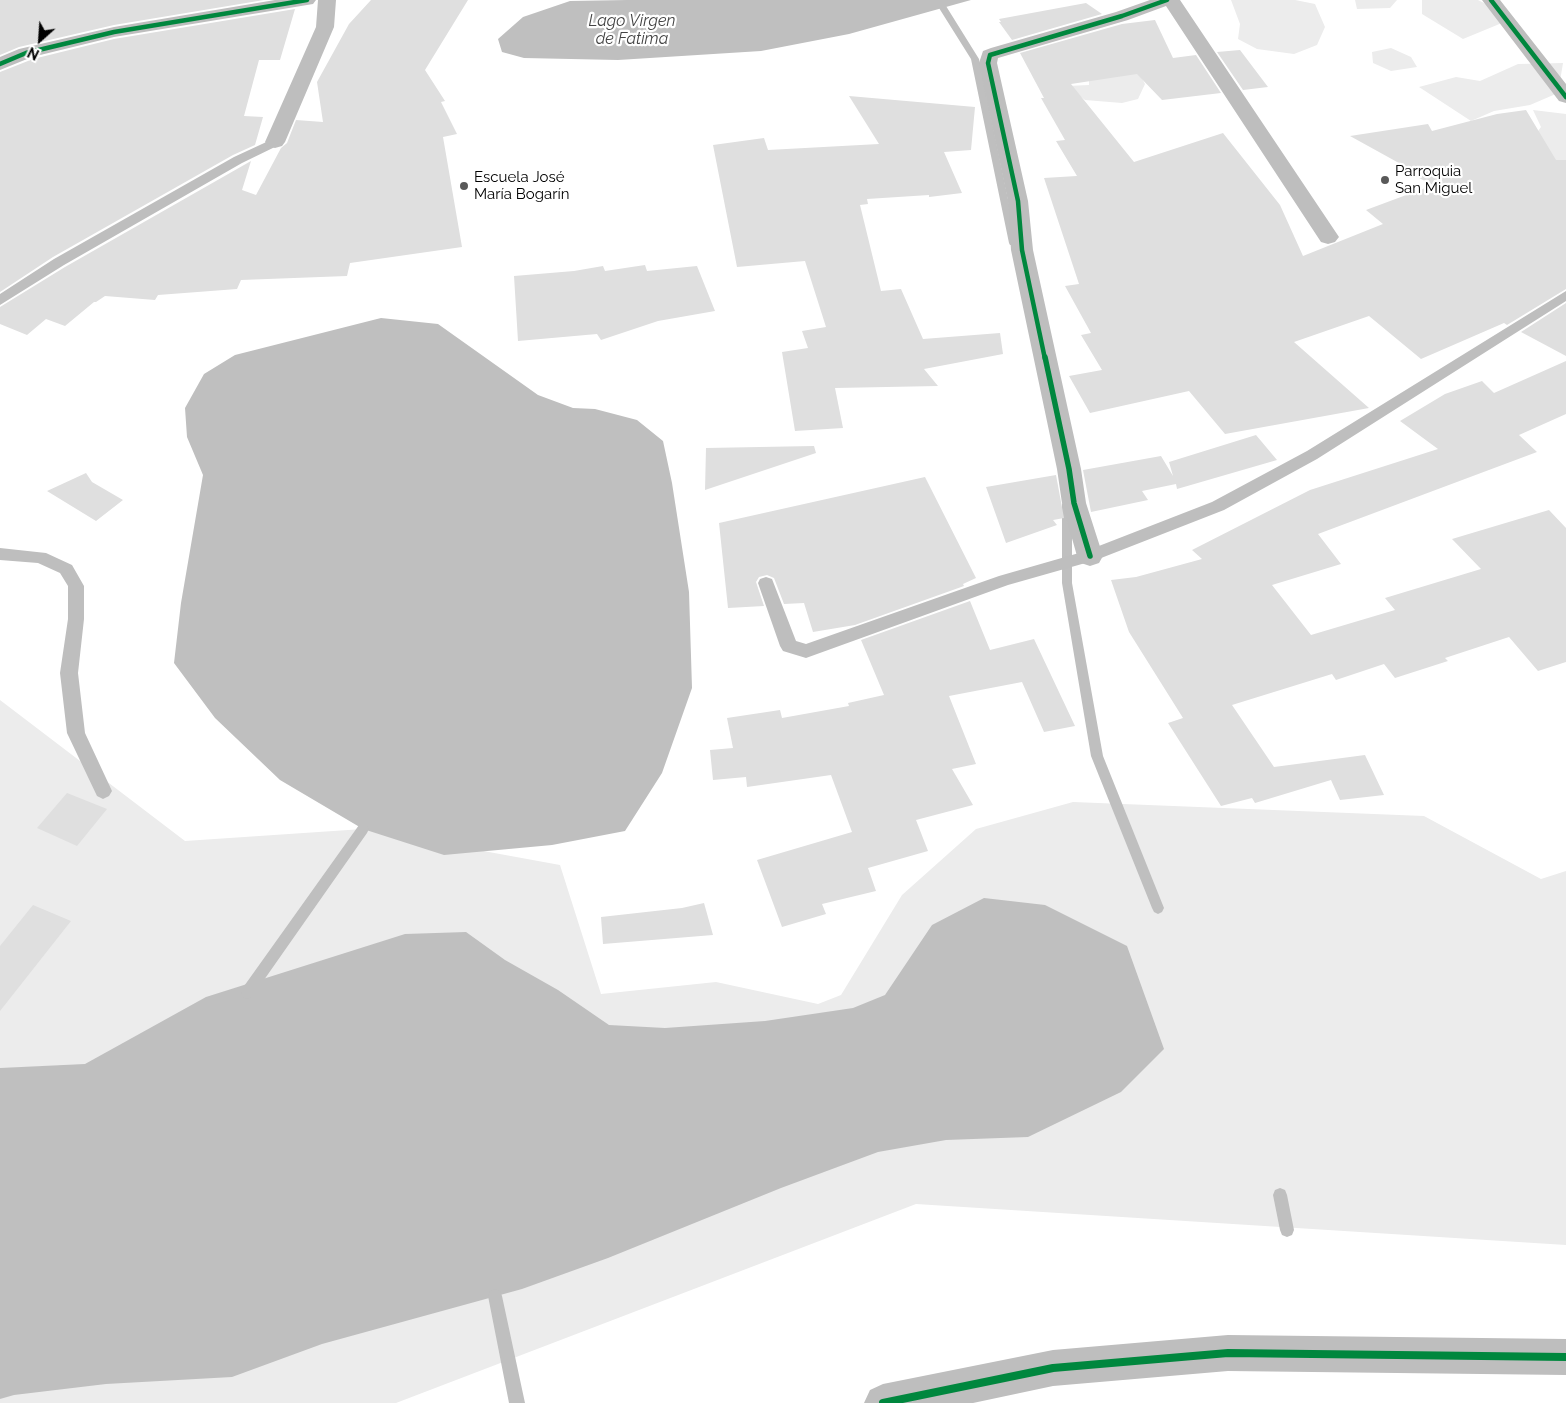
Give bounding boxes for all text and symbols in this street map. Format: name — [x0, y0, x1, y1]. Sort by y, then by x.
water label: Lago Virgen de Fatima — [589, 11, 675, 49]
north arrow — [15, 15, 65, 65]
text: N — [25, 44, 42, 63]
place label: Parroquia San Miguel — [1395, 162, 1472, 197]
place label: Escuela José María Bogarín — [474, 168, 569, 203]
marker: Parroquia San Miguel — [1379, 174, 1391, 186]
marker: Escuela José María Bogarín — [458, 180, 470, 192]

